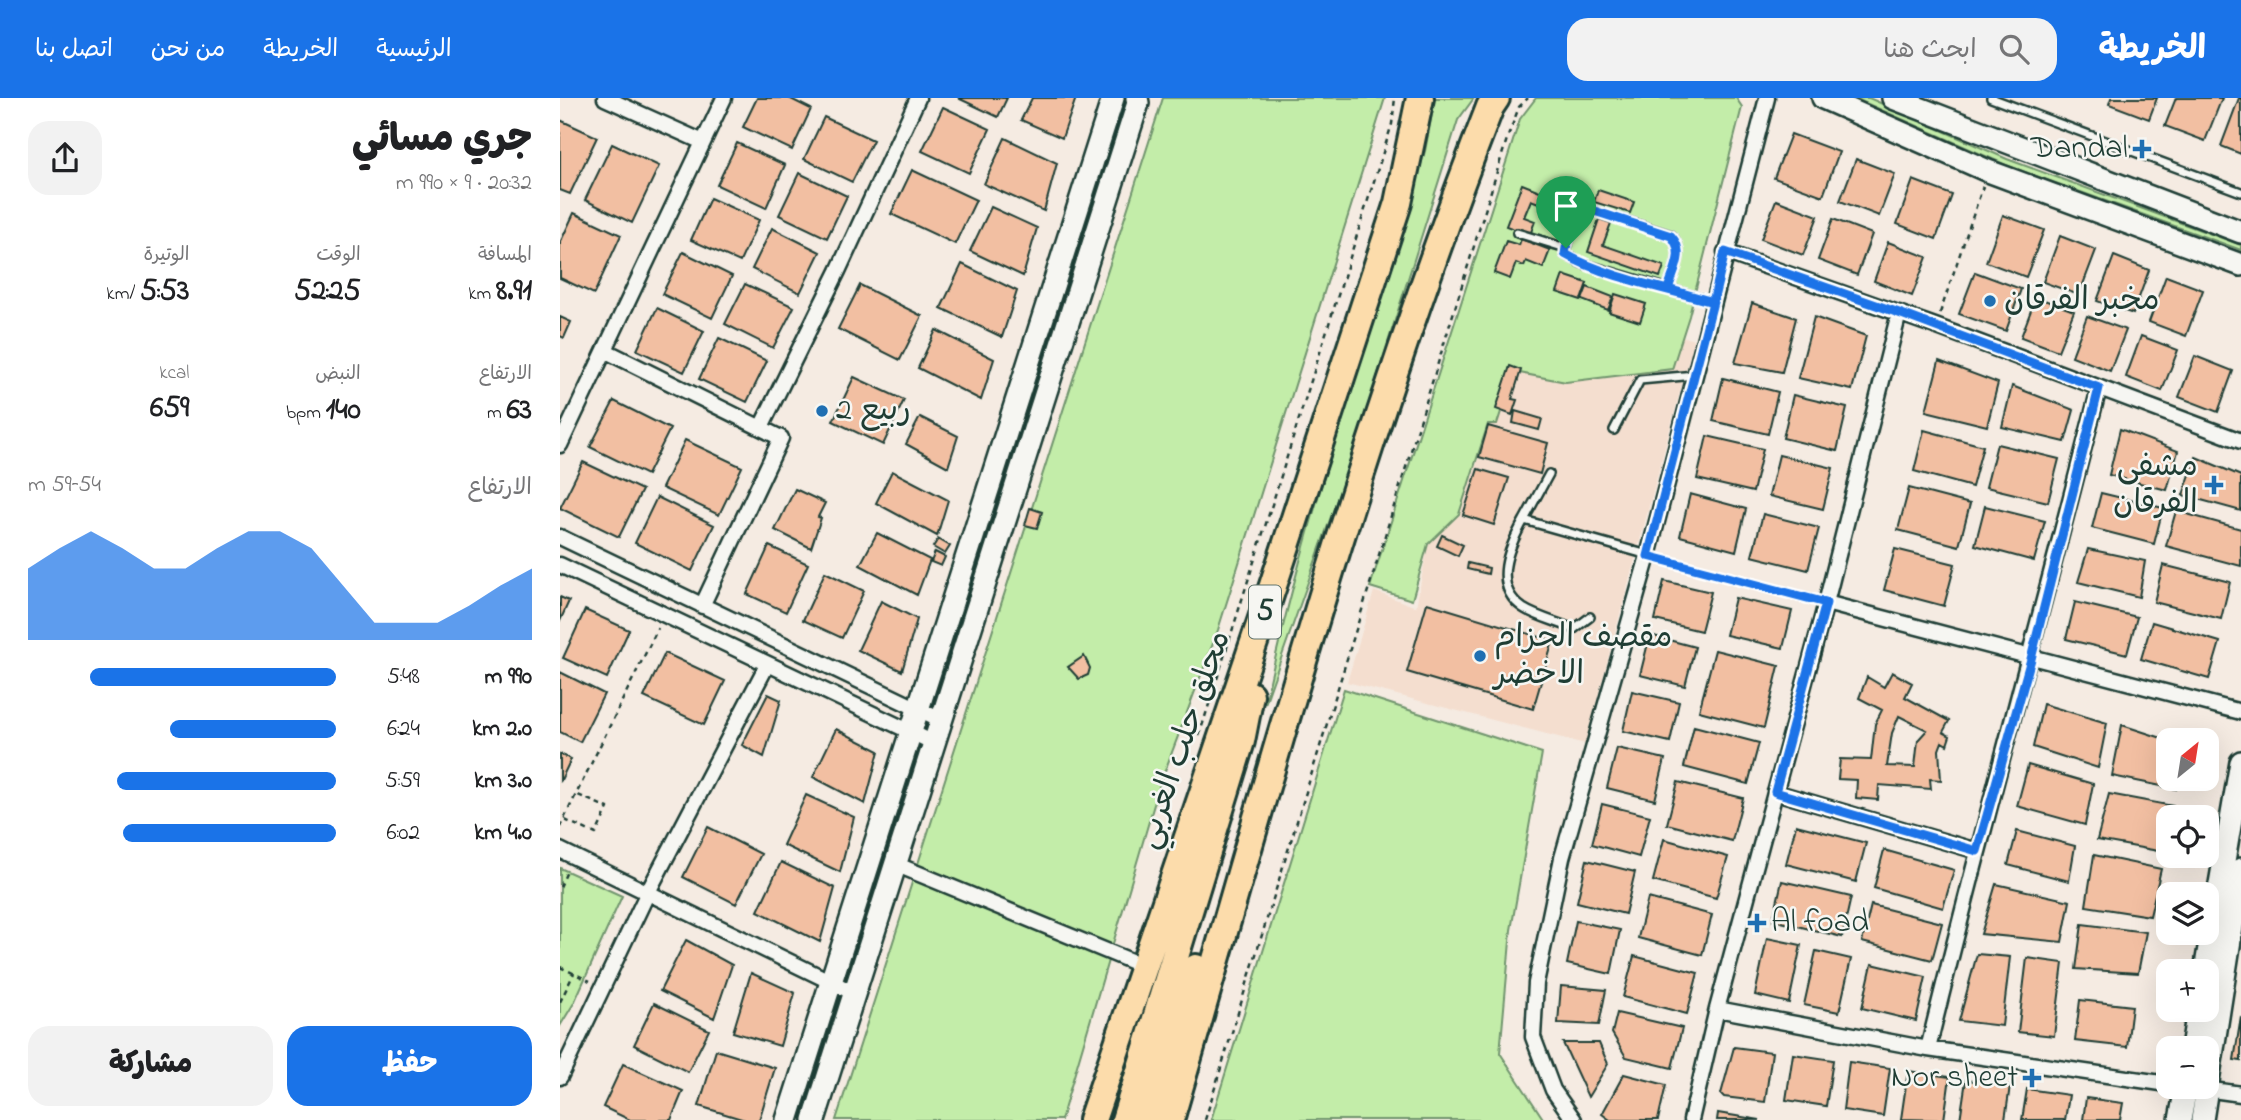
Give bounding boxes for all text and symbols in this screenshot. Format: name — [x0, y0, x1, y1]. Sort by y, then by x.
search box — [1567, 18, 2057, 81]
text: الخريطة — [2099, 26, 2206, 74]
icon: search — [1995, 30, 2033, 68]
text: ابحث هنا — [1883, 32, 1977, 70]
text: اتصل بنا — [35, 33, 113, 68]
text: من نحن — [151, 33, 225, 68]
text: الخريطة — [263, 33, 338, 68]
text: الرئيسية — [376, 33, 452, 68]
text: جري مسائي — [352, 113, 532, 169]
button: share — [28, 121, 102, 195]
place label: Dandal — [2030, 126, 2128, 173]
marker: Dandal — [2134, 141, 2150, 157]
text: 20:32 · 9 × 990 m — [396, 167, 532, 200]
pin — [1536, 176, 1596, 248]
icon: arrive — [1547, 187, 1585, 225]
text: الوتيرة — [143, 242, 189, 269]
text: الوقت — [316, 242, 361, 269]
text: المسافة — [478, 242, 532, 269]
text: 5:53 — [140, 270, 189, 314]
text: 52:25 — [294, 270, 361, 314]
text: 8.91 — [496, 270, 532, 314]
place label: مخبر الفرقان — [2004, 278, 2160, 325]
text: /km — [106, 281, 140, 308]
text: km — [468, 281, 496, 308]
marker: مخبر الفرقان — [1982, 293, 1998, 309]
text: kcal — [159, 360, 189, 387]
text: النبض — [315, 361, 361, 388]
text: الارتفاع — [479, 361, 532, 388]
text: 659 — [150, 387, 189, 431]
place label: ربيع 2 — [836, 388, 911, 435]
text: 140 — [326, 389, 361, 433]
text: 63 — [506, 389, 532, 433]
text: bpm — [286, 400, 326, 427]
text: m — [487, 400, 506, 427]
marker: ربيع 2 — [814, 403, 830, 419]
place label: مشفى الفرقان — [2113, 444, 2198, 528]
text: 54–59 m — [28, 469, 101, 502]
text: الارتفاع — [468, 472, 532, 505]
marker: مشفى الفرقان — [2204, 475, 2224, 495]
road number: 5 — [1249, 586, 1281, 638]
place label: مقصف الحزام الاخضر — [1491, 615, 1672, 699]
street label: محلق حلب الغربي — [1126, 624, 1245, 856]
marker: مقصف الحزام الاخضر — [1472, 648, 1488, 664]
text: 5:48 — [387, 661, 420, 694]
text: 990 m — [485, 661, 532, 694]
text: 6:24 — [387, 713, 420, 746]
text: 2.0 km — [472, 713, 532, 746]
north arrow — [2156, 728, 2219, 791]
map controls — [2156, 728, 2219, 1099]
text: 5:59 — [385, 765, 420, 798]
text: 3.0 km — [474, 765, 532, 798]
button: locate — [2156, 805, 2219, 868]
text: 6:02 — [387, 817, 420, 850]
text: 4.0 km — [474, 817, 532, 850]
button: layers — [2156, 882, 2219, 945]
place label: Al foad — [1771, 900, 1869, 947]
marker: Al foad — [1749, 915, 1765, 931]
button: + — [2156, 959, 2219, 1022]
button: مشاركة — [28, 1026, 273, 1106]
button: حفظ — [287, 1026, 532, 1106]
button: − — [2156, 1036, 2219, 1099]
place label: Nor sheet — [1891, 1055, 2018, 1102]
marker: Nor sheet — [2024, 1070, 2040, 1086]

